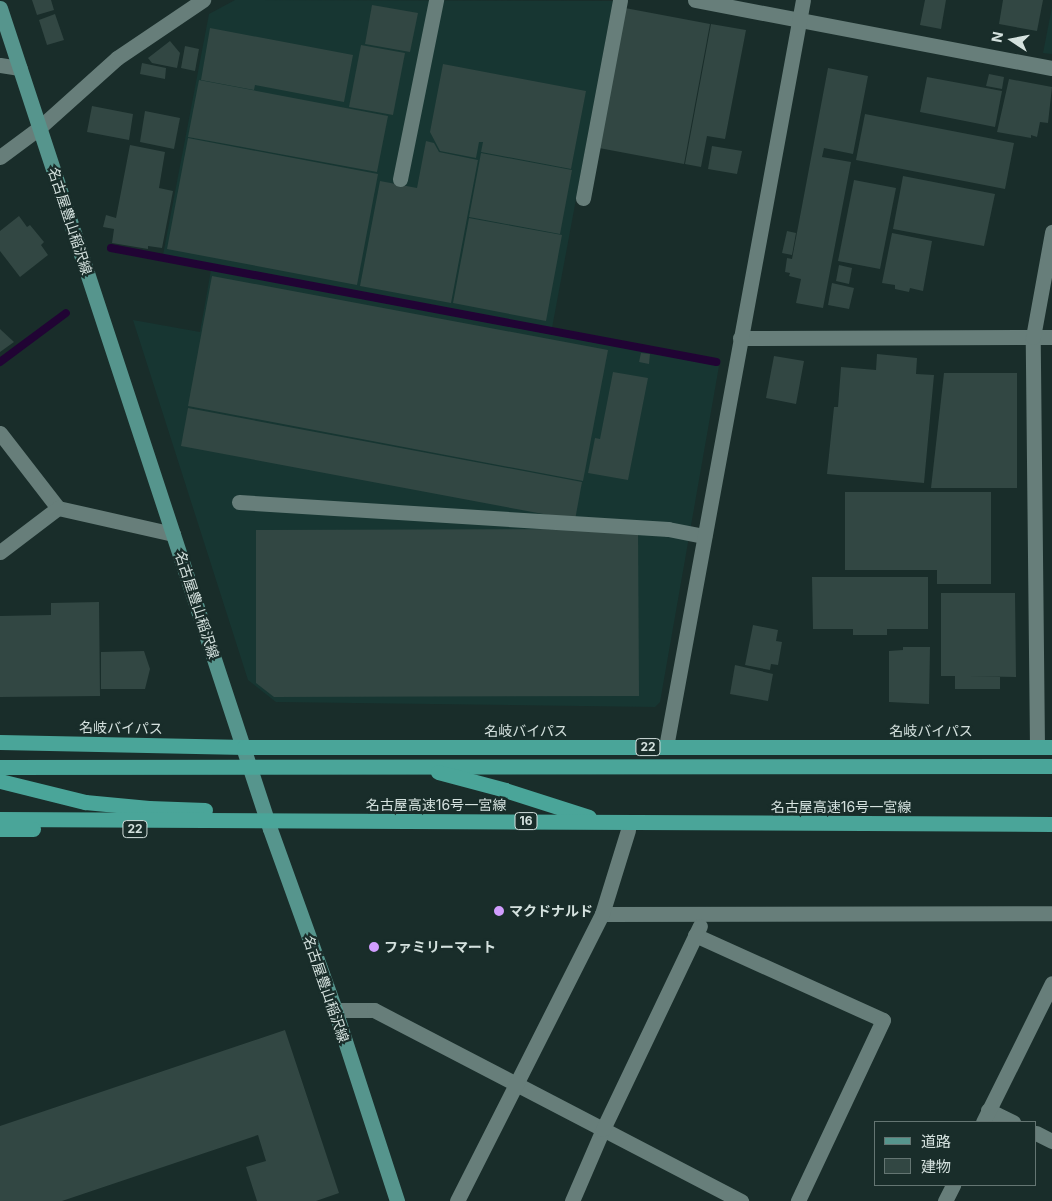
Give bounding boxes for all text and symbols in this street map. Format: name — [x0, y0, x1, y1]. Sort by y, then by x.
north arrow — [987, 15, 1037, 65]
text: N — [987, 30, 1006, 44]
street label: 名古屋豊山稲沢線 — [45, 165, 95, 277]
street label: 名古屋豊山稲沢線 — [172, 549, 222, 661]
street label: 名岐バイパス — [79, 719, 163, 737]
street label: 名岐バイパス — [484, 723, 568, 739]
street label: 名岐バイパス — [889, 723, 973, 739]
road number: 22 — [634, 738, 662, 756]
street label: 名古屋高速16号一宮線 — [366, 797, 506, 813]
street label: 名古屋高速16号一宮線 — [771, 799, 911, 815]
road number: 16 — [514, 811, 538, 830]
road number: 22 — [121, 820, 149, 839]
place label: マクドナルド — [509, 903, 593, 919]
marker: マクドナルド — [493, 905, 505, 917]
street label: 名古屋豊山稲沢線 — [300, 933, 352, 1045]
place label: ファミリーマート — [384, 939, 496, 955]
marker: ファミリーマート — [368, 941, 380, 953]
legend — [874, 1121, 1037, 1186]
text: 道路 — [921, 1132, 951, 1151]
text: 建物 — [921, 1157, 951, 1176]

